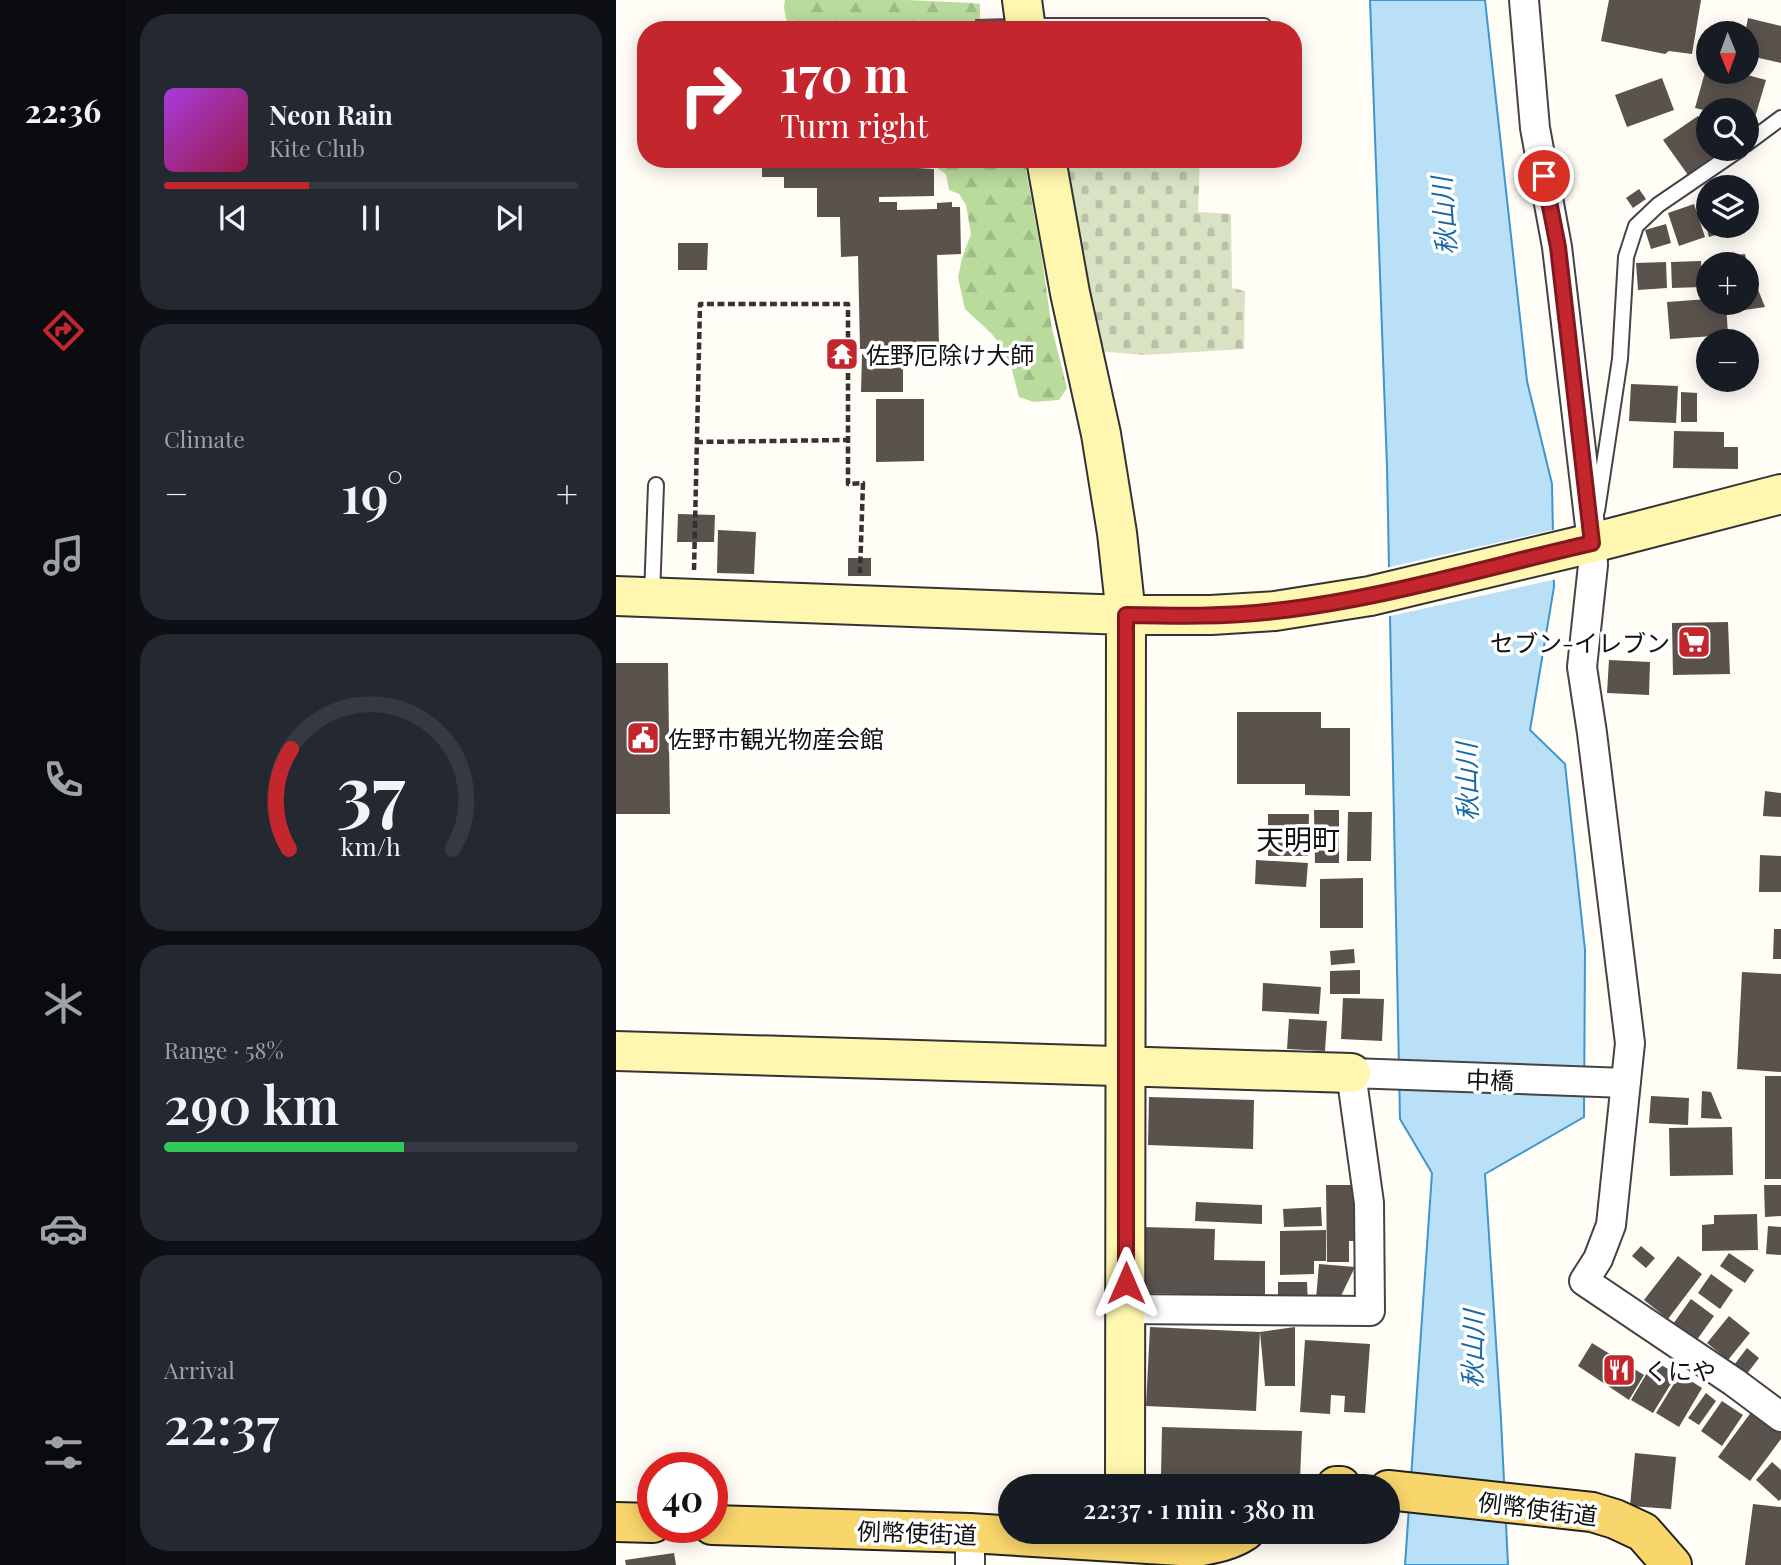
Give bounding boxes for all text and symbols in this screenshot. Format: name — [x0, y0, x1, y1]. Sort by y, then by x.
north arrow — [1696, 21, 1759, 84]
map controls — [1696, 21, 1759, 392]
text: 170 m — [780, 40, 908, 105]
icon: right — [665, 49, 756, 140]
text: 22:36 — [25, 88, 101, 131]
text: Neon Rain — [269, 97, 393, 132]
button: search — [1696, 98, 1759, 161]
text: Turn right — [780, 103, 928, 146]
text: Kite Club — [269, 132, 365, 163]
pin — [1514, 146, 1574, 206]
icon: arrive — [1525, 157, 1563, 195]
water label: 秋山川 — [1423, 173, 1463, 256]
button: layers — [1696, 175, 1759, 238]
icon: previous — [214, 199, 252, 237]
icon: pause — [352, 199, 390, 237]
icon: next — [490, 199, 528, 237]
button: + — [1696, 252, 1759, 315]
icon: directions — [39, 306, 88, 355]
button: − — [1696, 329, 1759, 392]
temple icon: 佐野厄除け大師 — [823, 335, 861, 373]
place label: 佐野厄除け大師 — [866, 338, 1034, 370]
text: Climate — [164, 423, 245, 454]
text: 19° — [341, 458, 403, 527]
text: − — [164, 467, 189, 518]
text: + — [556, 467, 578, 518]
icon: music — [39, 531, 88, 580]
supermarket icon: セブン-イレブン — [1675, 623, 1713, 661]
place label: セブン-イレブン — [1490, 626, 1670, 658]
public building icon: 佐野市観光物産会館 — [624, 719, 662, 757]
place label: 佐野市観光物産会館 — [668, 722, 884, 754]
text: 37 — [337, 740, 406, 837]
water label: 秋山川 — [1448, 740, 1484, 821]
icon: phone — [39, 755, 88, 804]
district label: 天明町 — [1256, 820, 1340, 857]
text: km/h — [341, 828, 401, 861]
icon: climate — [39, 979, 88, 1028]
text: Range · 58% — [164, 1034, 284, 1065]
street label: 中橋 — [1465, 1062, 1515, 1096]
text: 290 km — [164, 1069, 339, 1138]
icon: car — [39, 1204, 88, 1253]
position arrow — [1089, 1246, 1163, 1320]
water label: 秋山川 — [1454, 1307, 1490, 1388]
restaurant icon: くにや — [1600, 1351, 1638, 1389]
text: Arrival — [164, 1354, 235, 1385]
place label: くにや — [1644, 1354, 1716, 1386]
text: 22:37 — [164, 1389, 279, 1458]
icon: filters — [39, 1428, 88, 1477]
speed limit sign: 40 — [637, 1452, 728, 1543]
street label: 例幣使街道 — [1476, 1485, 1600, 1531]
text: 22:37 · 1 min · 380 m — [1083, 1491, 1315, 1526]
street label: 例幣使街道 — [856, 1514, 978, 1550]

